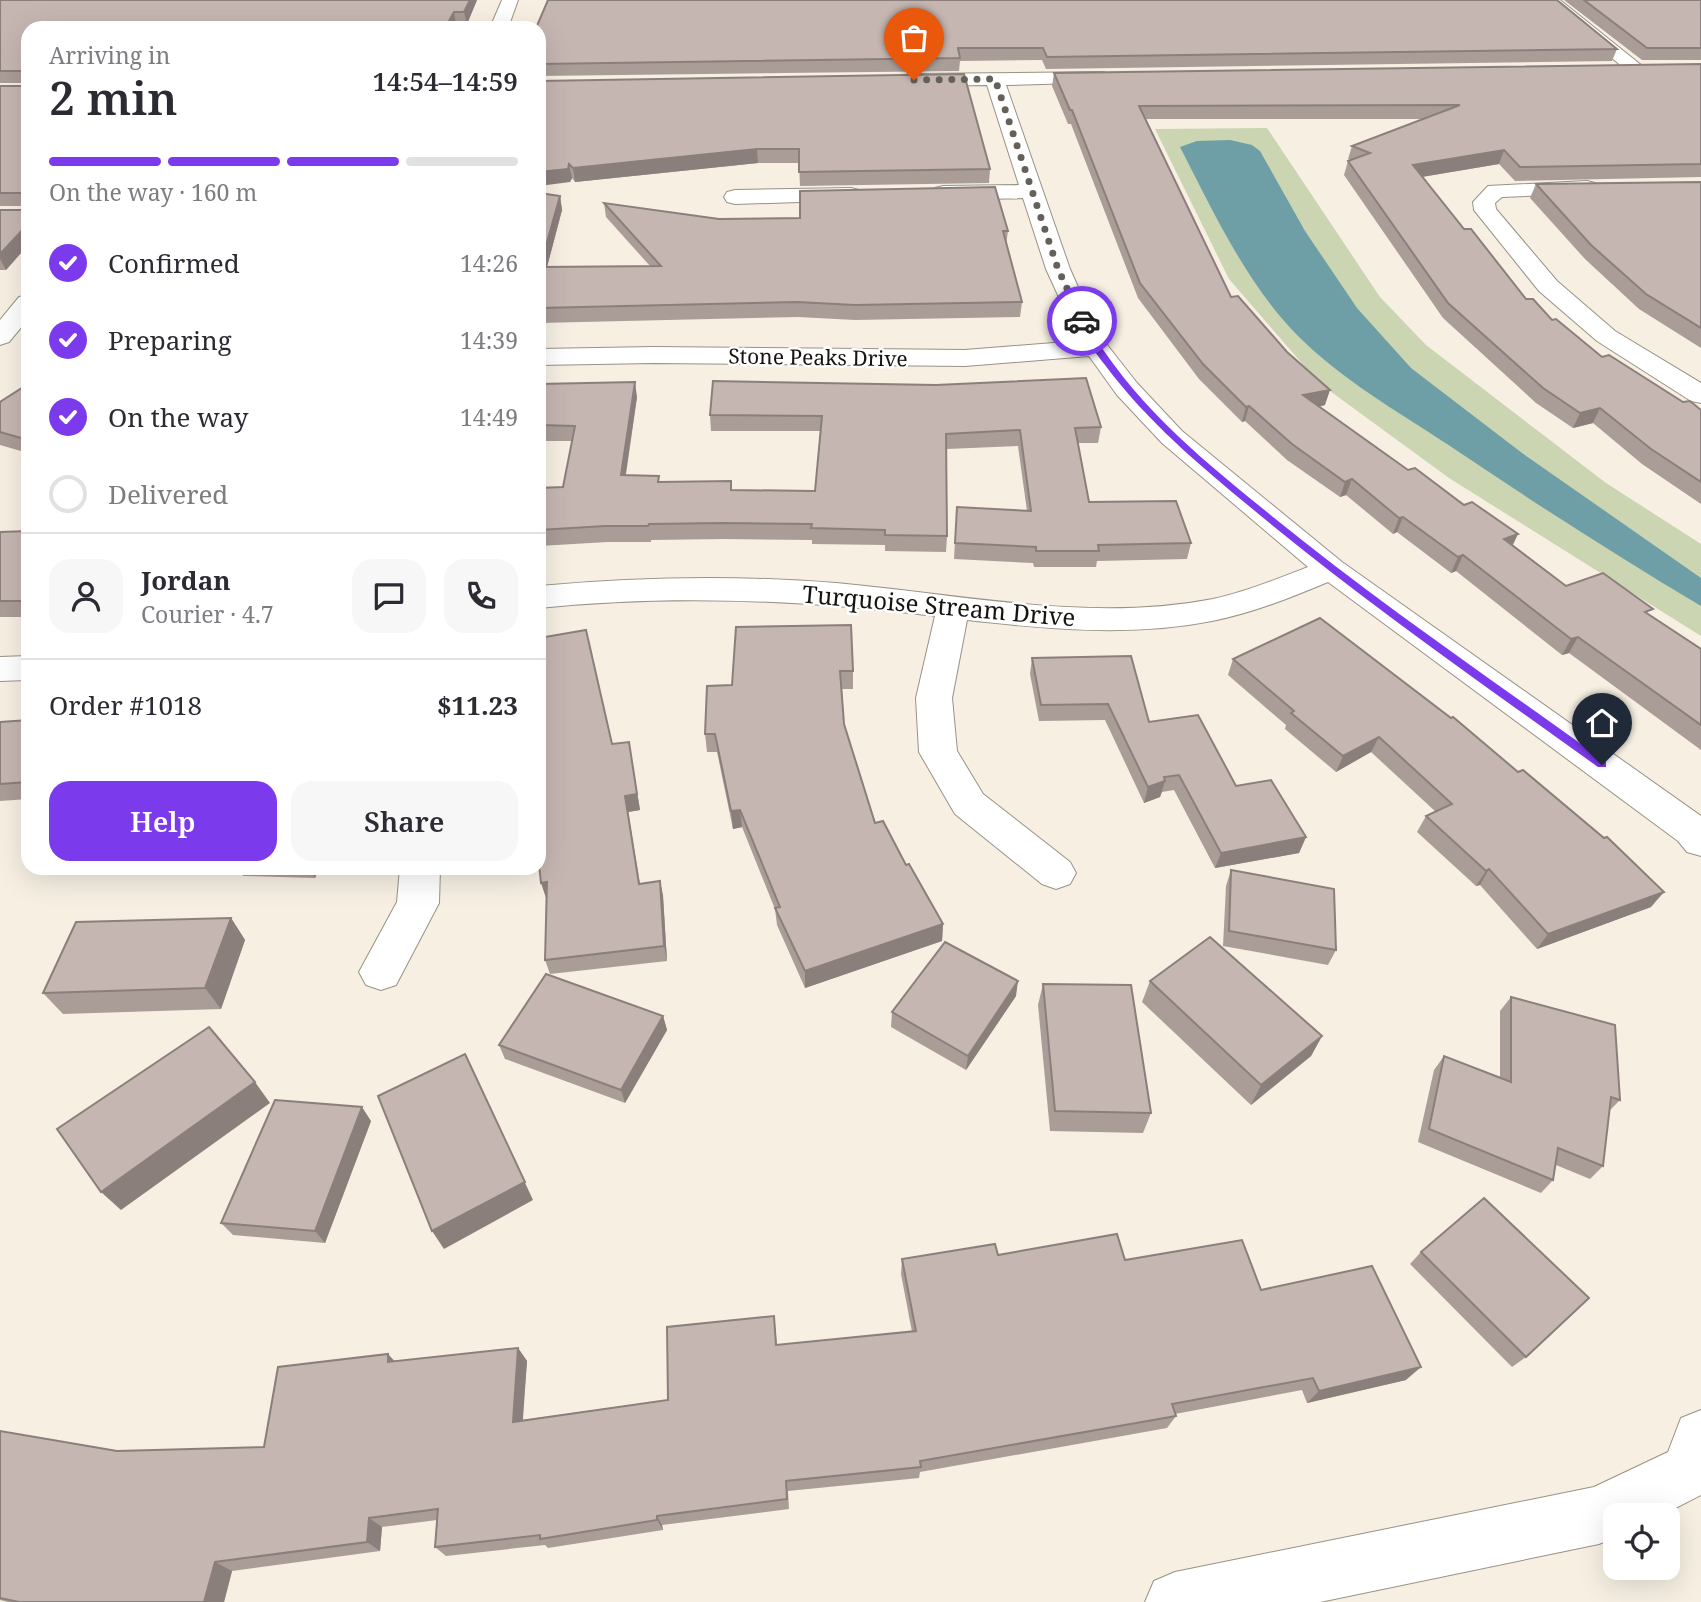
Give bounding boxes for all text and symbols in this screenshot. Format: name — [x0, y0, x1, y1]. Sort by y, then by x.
pin — [884, 8, 944, 80]
icon: bag — [895, 19, 933, 57]
text: Arriving in — [49, 39, 170, 71]
text: 14:54–14:59 — [372, 63, 518, 99]
text: 2 min — [49, 66, 177, 128]
text: On the way · 160 m — [49, 176, 257, 208]
icon: check — [49, 244, 87, 282]
text: Confirmed — [108, 245, 240, 281]
text: 14:26 — [460, 247, 518, 279]
courier — [1047, 286, 1117, 356]
icon: car — [1063, 302, 1101, 340]
icon: check — [49, 321, 87, 359]
text: Preparing — [108, 322, 232, 358]
text: 14:39 — [460, 324, 518, 356]
street label: Stone Peaks Drive — [728, 341, 908, 373]
icon: check — [49, 398, 87, 436]
text: On the way — [108, 399, 248, 435]
text: 14:49 — [460, 401, 518, 433]
text: Delivered — [108, 476, 228, 512]
button: person — [49, 559, 123, 633]
button: chat — [352, 559, 426, 633]
button: phone — [444, 559, 518, 633]
text: Jordan — [141, 562, 231, 598]
street label: Turquoise Stream Drive — [801, 577, 1077, 633]
text: Courier · 4.7 — [141, 598, 274, 630]
text: Order #1018 — [49, 687, 202, 723]
text: $11.23 — [437, 687, 518, 723]
pin — [1572, 693, 1632, 765]
icon: home — [1583, 704, 1621, 742]
button: Help — [49, 781, 277, 861]
button: Share — [291, 781, 518, 861]
map controls — [1603, 1503, 1680, 1580]
button: locate — [1603, 1503, 1680, 1580]

